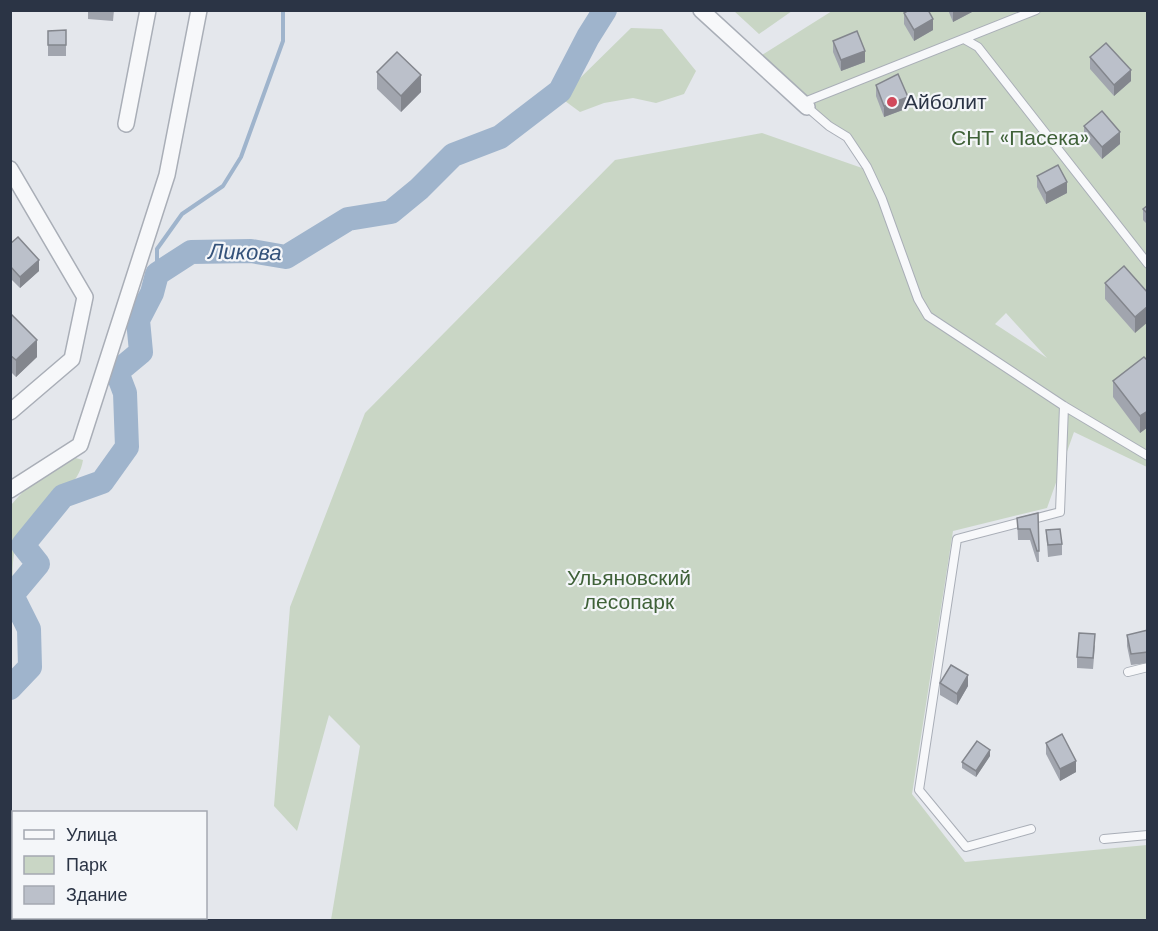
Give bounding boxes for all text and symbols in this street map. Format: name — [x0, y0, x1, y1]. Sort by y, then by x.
place label: Айболит — [904, 88, 987, 116]
marker: Айболит — [885, 95, 899, 109]
park label: СНТ «Пасека» — [951, 124, 1089, 152]
water label: Ликова — [206, 237, 282, 267]
park label: Ульяновский лесопарк — [567, 564, 691, 616]
legend — [12, 811, 207, 919]
text: Улица — [66, 823, 118, 847]
text: Парк — [66, 853, 107, 877]
text: Здание — [66, 883, 127, 907]

